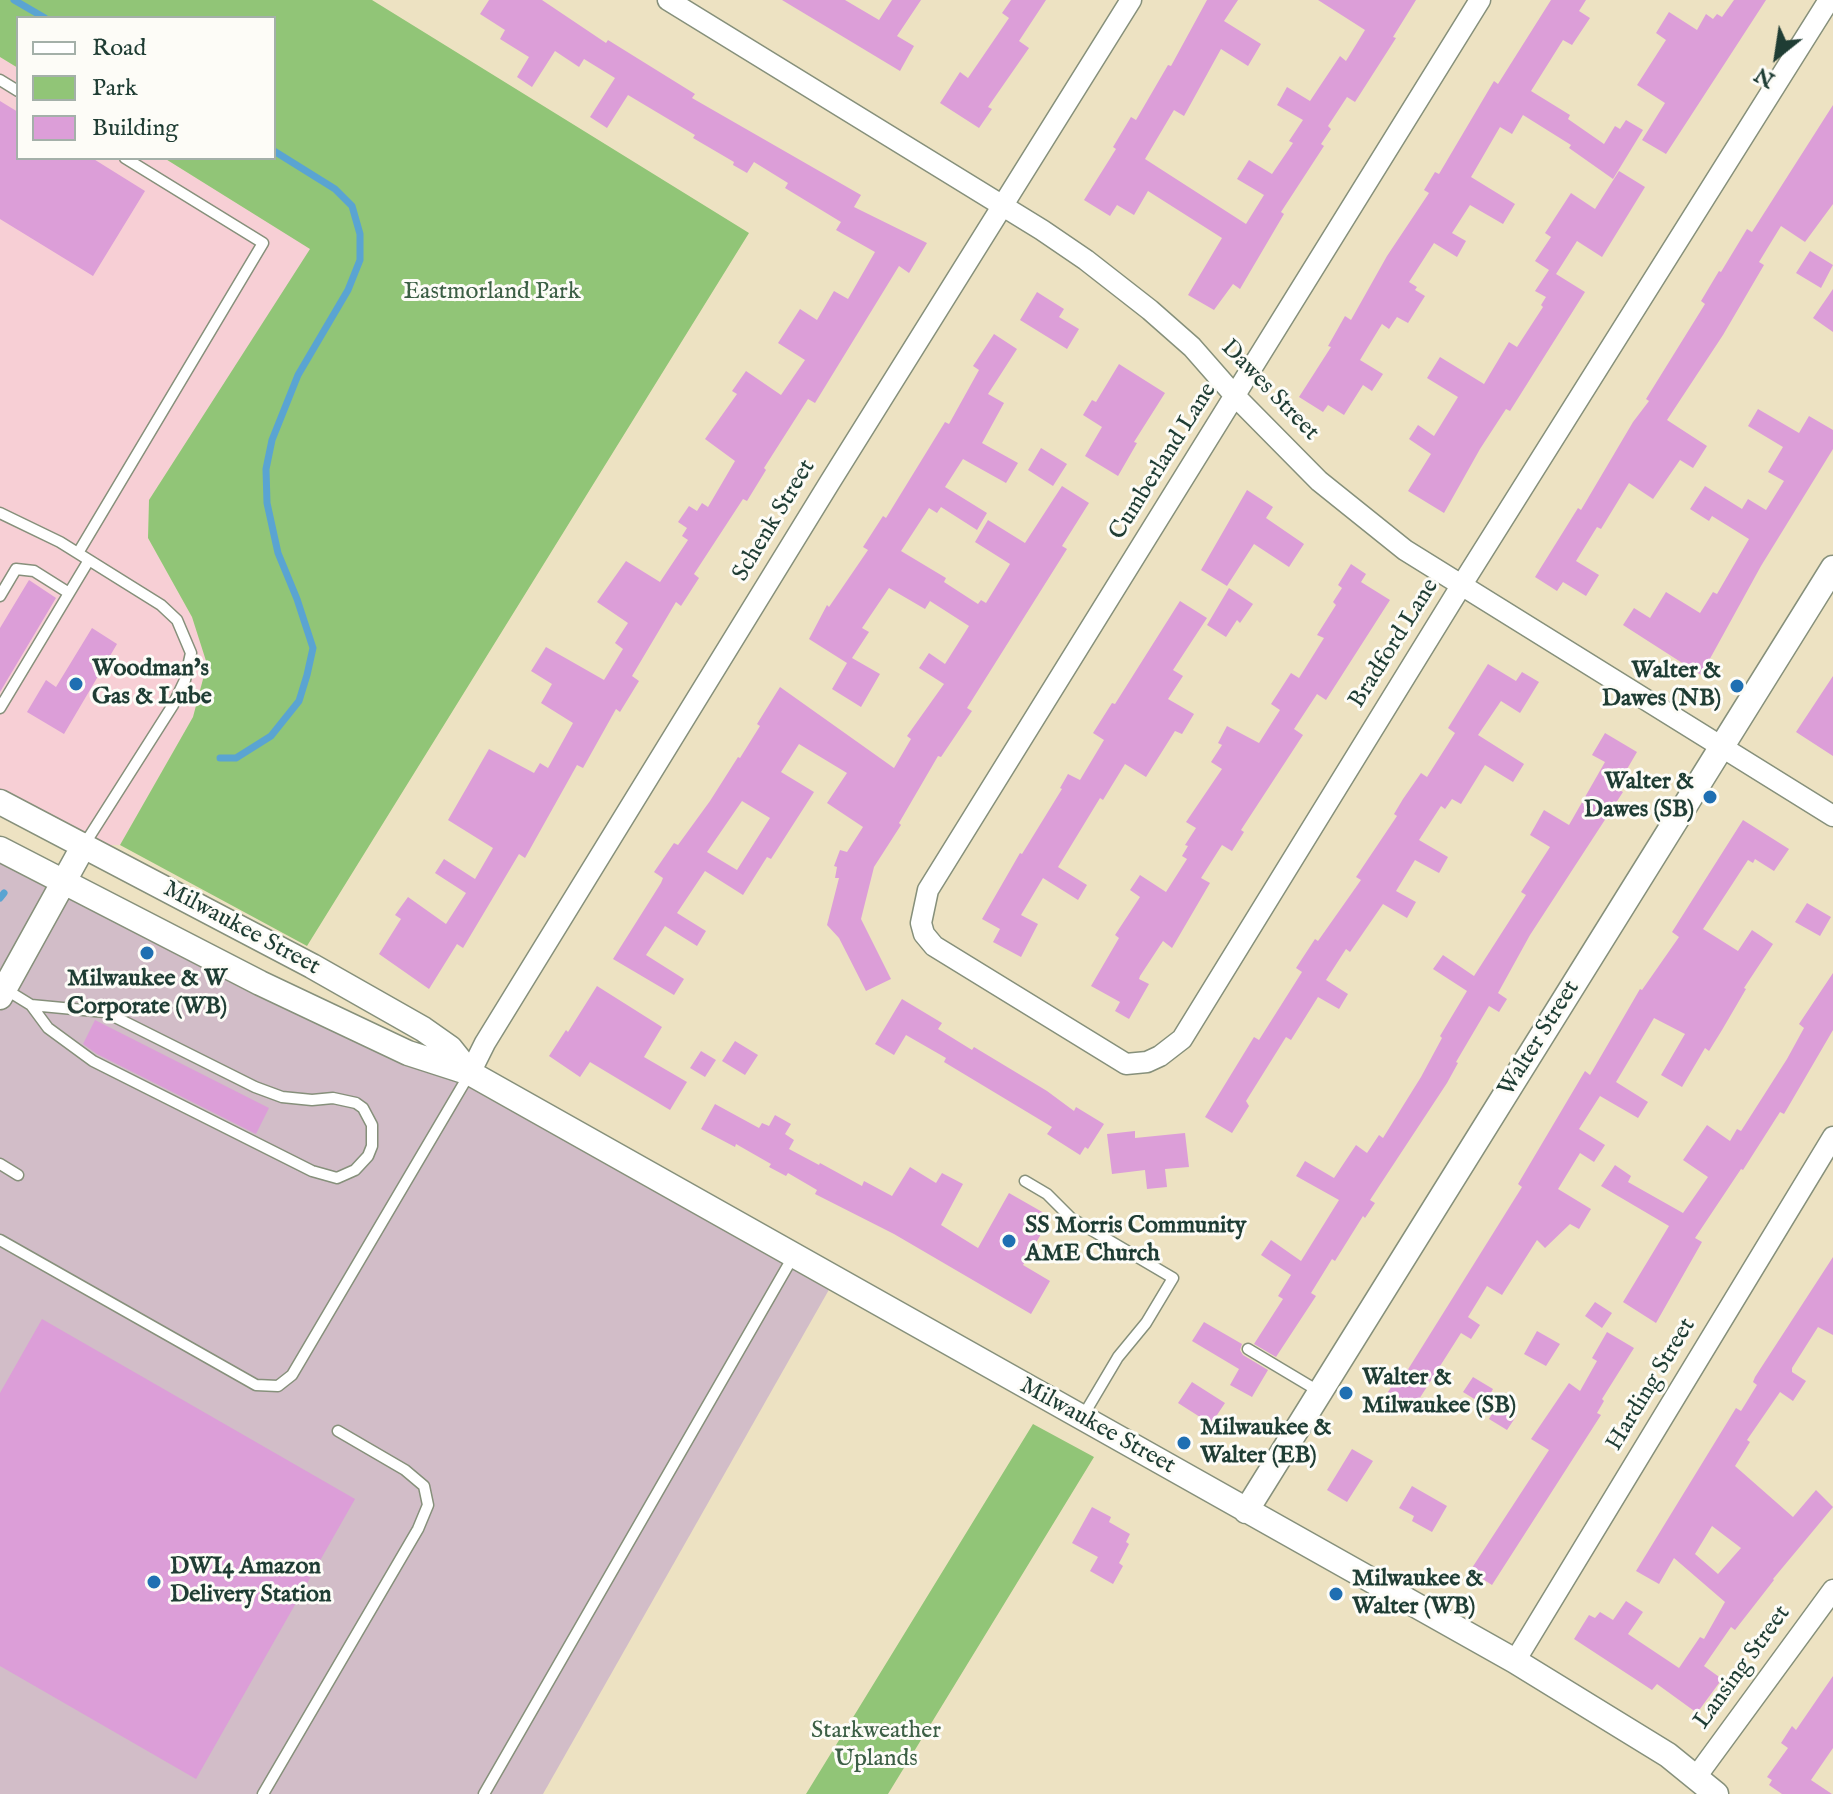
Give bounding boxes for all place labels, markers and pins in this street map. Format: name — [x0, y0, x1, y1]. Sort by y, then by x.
place label: Woodman's Gas & Lube — [92, 656, 212, 712]
place label: Walter & Dawes (NB) — [1602, 658, 1721, 714]
marker: Woodman's Gas & Lube — [67, 675, 85, 693]
marker: Walter & Dawes (NB) — [1728, 677, 1746, 695]
place label: Walter & Dawes (SB) — [1584, 769, 1694, 825]
marker: Walter & Dawes (SB) — [1701, 788, 1719, 806]
marker: Milwaukee & W Corporate (WB) — [138, 944, 156, 962]
place label: Milwaukee & W Corporate (WB) — [67, 966, 227, 1022]
place label: SS Morris Community AME Church — [1025, 1213, 1246, 1269]
marker: SS Morris Community AME Church — [1000, 1232, 1018, 1250]
place label: Walter & Milwaukee (SB) — [1362, 1365, 1516, 1421]
marker: Walter & Milwaukee (SB) — [1337, 1384, 1355, 1402]
place label: Milwaukee & Walter (EB) — [1200, 1415, 1332, 1471]
marker: Milwaukee & Walter (EB) — [1175, 1434, 1193, 1452]
place label: DWI4 Amazon Delivery Station — [170, 1554, 332, 1610]
place label: Milwaukee & Walter (WB) — [1352, 1566, 1484, 1622]
marker: DWI4 Amazon Delivery Station — [145, 1573, 163, 1591]
marker: Milwaukee & Walter (WB) — [1327, 1585, 1345, 1603]

